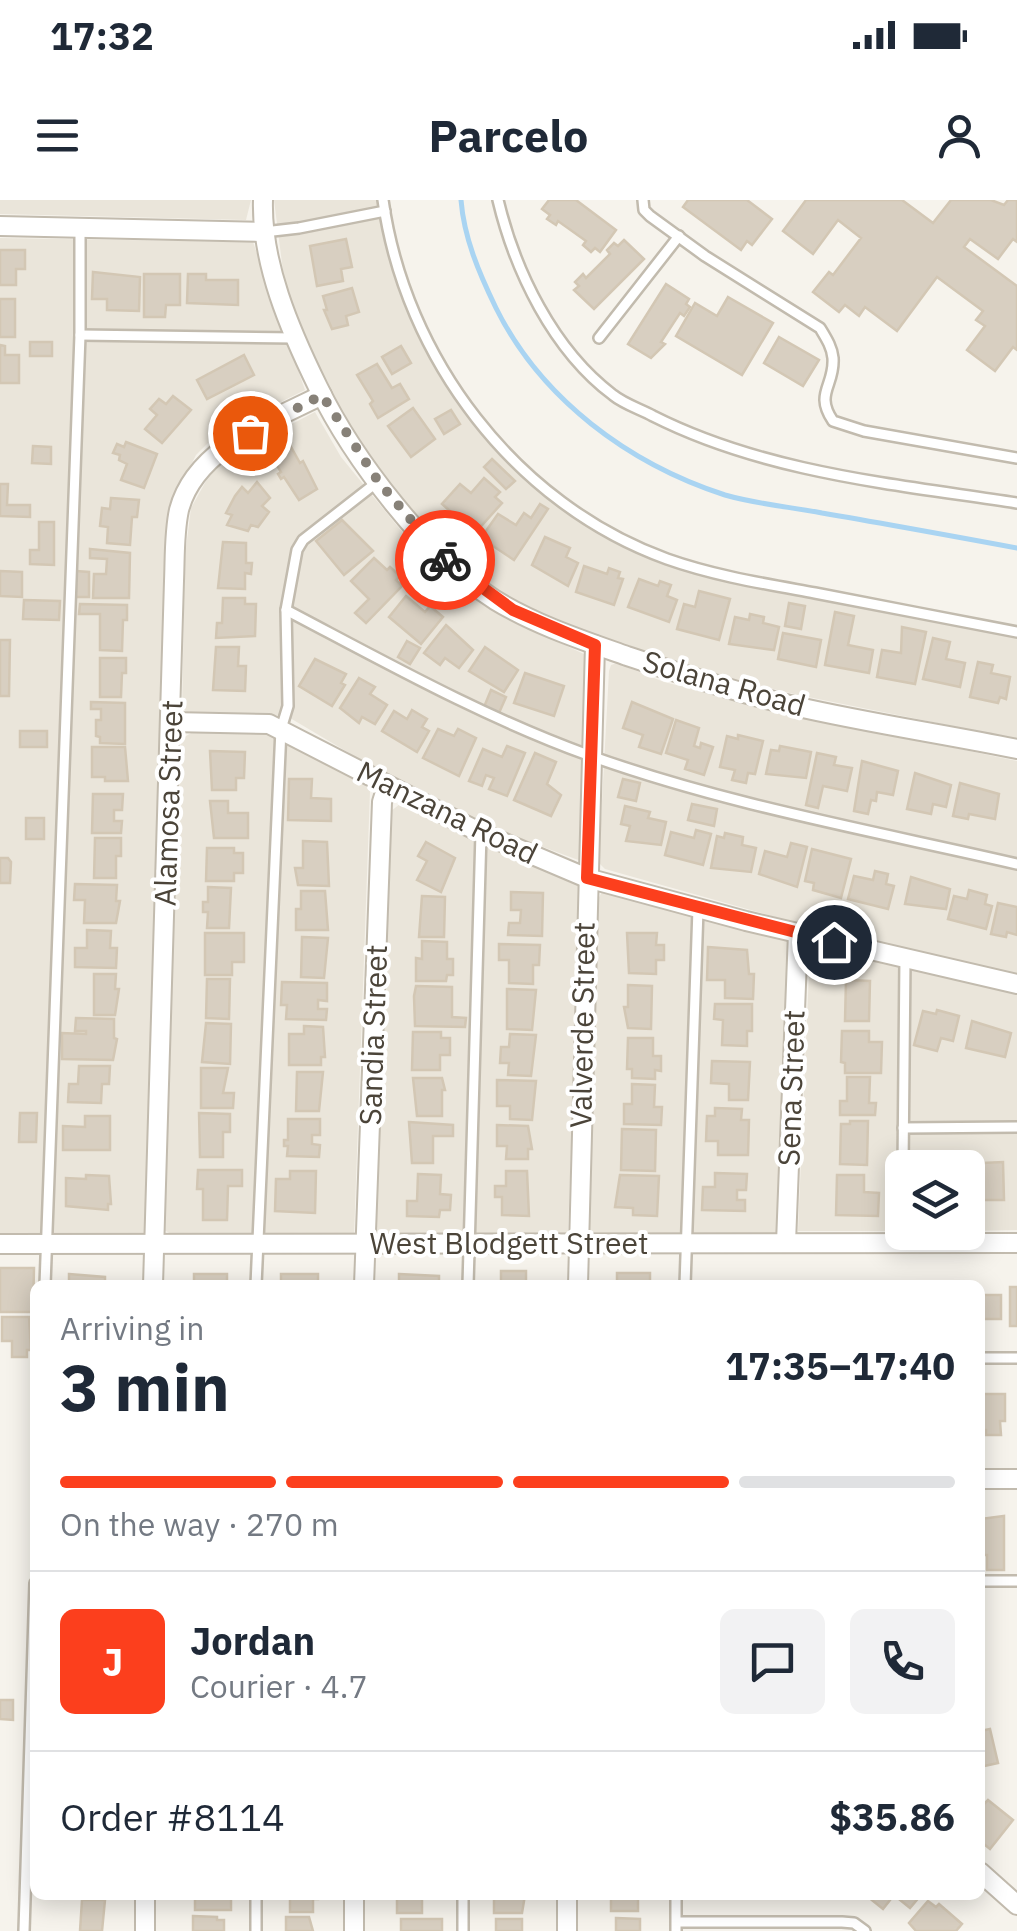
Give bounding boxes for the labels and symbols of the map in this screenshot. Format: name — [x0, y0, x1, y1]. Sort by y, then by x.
pin — [208, 391, 293, 476]
courier — [395, 510, 495, 610]
street label: Solana Road — [639, 641, 810, 724]
street label: Alamosa Street — [144, 699, 191, 907]
street label: Manzana Road — [351, 751, 545, 872]
pin — [792, 900, 877, 985]
street label: Valverde Street — [560, 921, 603, 1128]
street label: Sandia Street — [350, 944, 395, 1126]
street label: Sena Street — [768, 1009, 813, 1167]
street label: West Blodgett Street — [370, 1223, 649, 1262]

